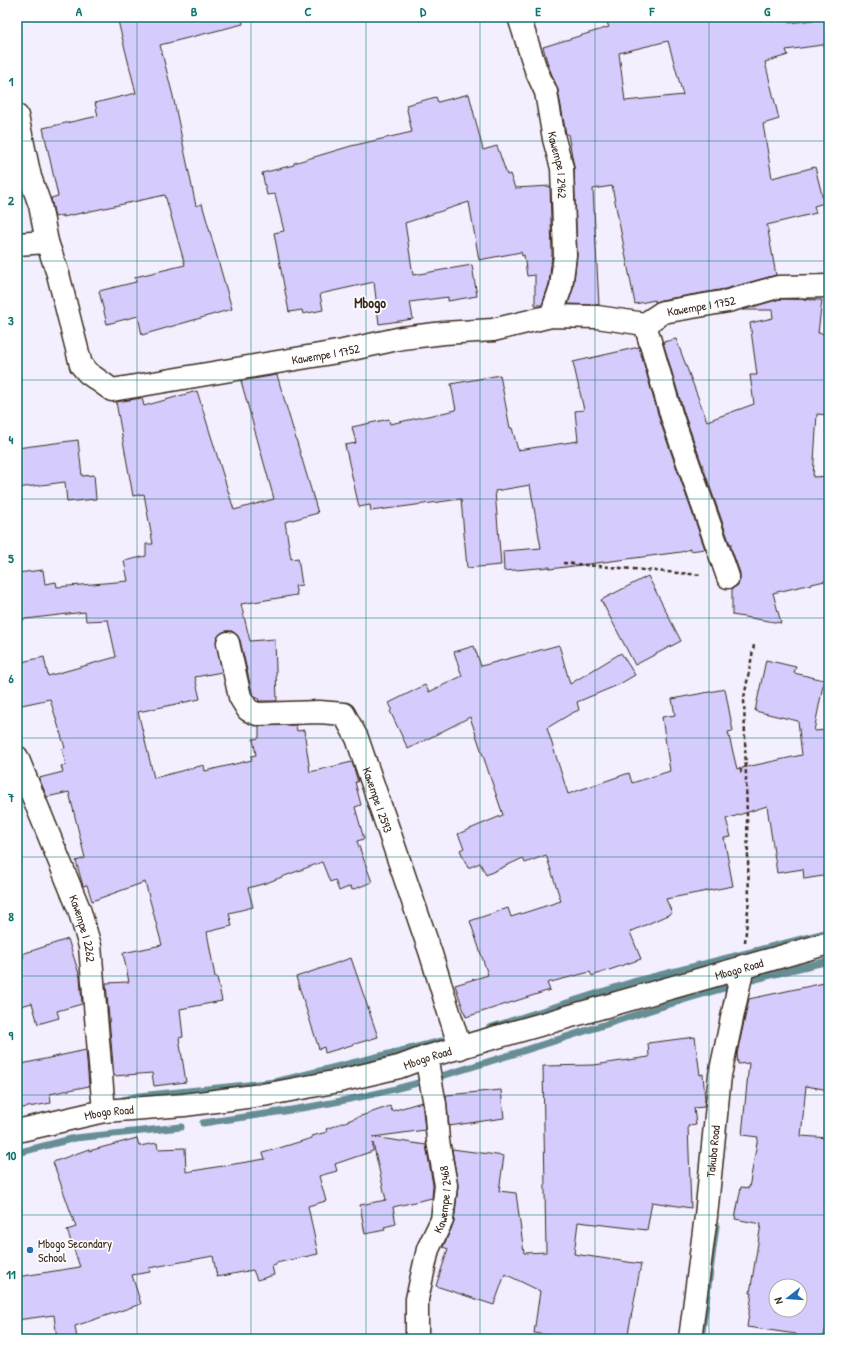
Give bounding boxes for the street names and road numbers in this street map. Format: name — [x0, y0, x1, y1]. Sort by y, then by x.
street label: Kawempe I 2962 — [544, 130, 572, 199]
street label: Kawempe I 1752 — [666, 291, 737, 320]
street label: Kawempe I 1752 — [290, 339, 361, 368]
street label: Kawempe I 2593 — [359, 765, 397, 835]
street label: Kawempe I 2262 — [66, 892, 100, 963]
street label: Mbogo Road — [713, 953, 765, 983]
street label: Mbogo Road — [401, 1042, 454, 1073]
street label: Mbogo Road — [83, 1100, 134, 1124]
street label: Takuba Road — [701, 1124, 723, 1178]
street label: Kawempe I 2468 — [429, 1164, 455, 1236]

